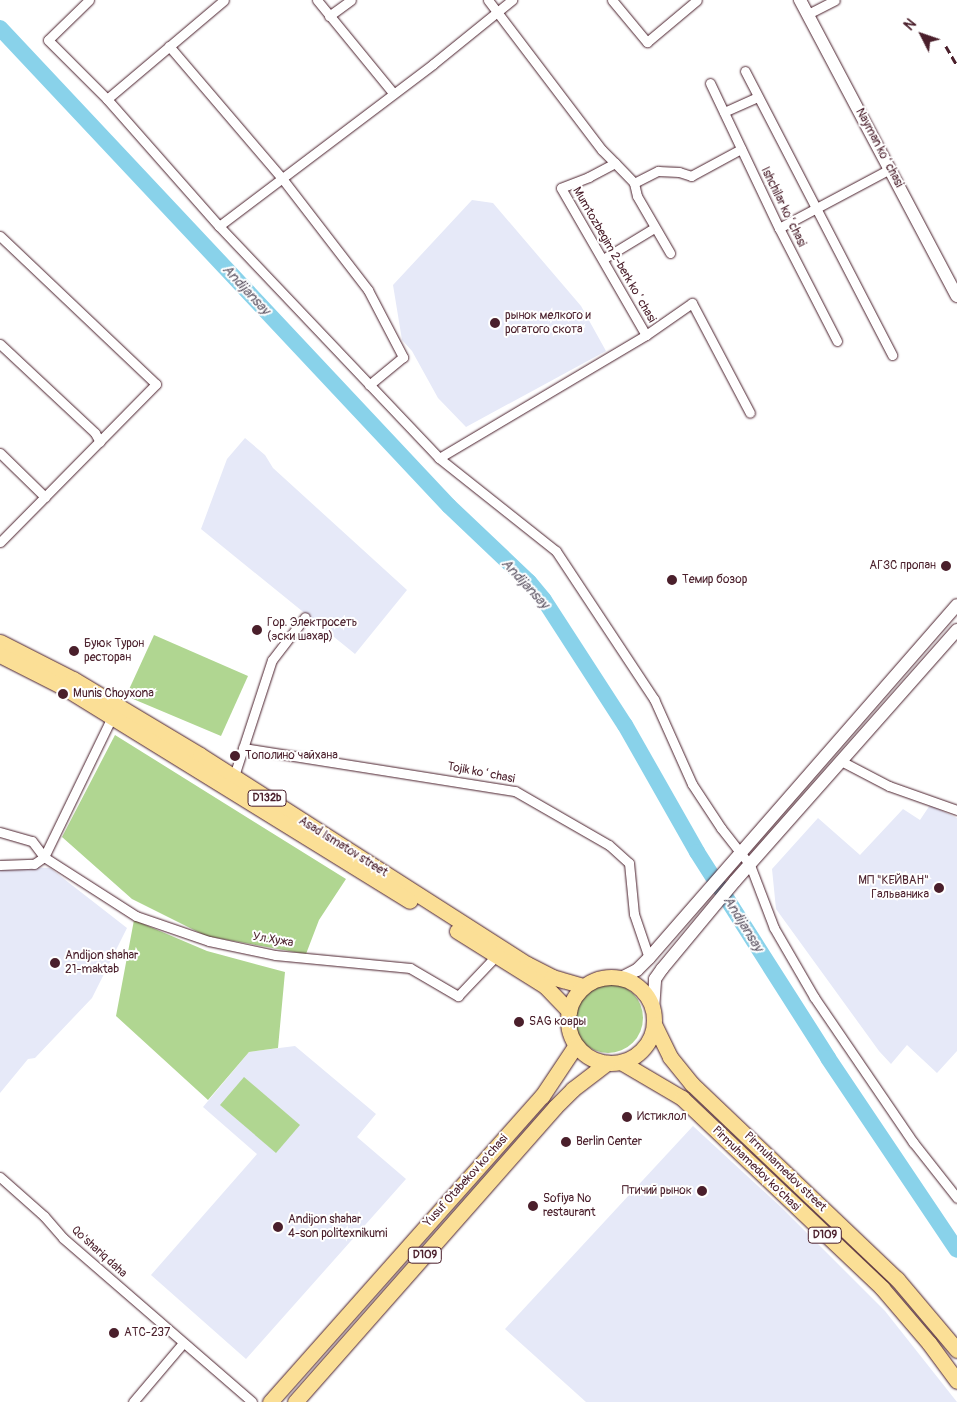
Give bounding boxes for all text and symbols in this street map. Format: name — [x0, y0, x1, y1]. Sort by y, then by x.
north arrow — [897, 10, 947, 60]
text: N — [901, 16, 920, 34]
street label: Nayman koʻchasi — [852, 106, 906, 190]
street label: Ishchilar koʻchasi — [757, 165, 809, 249]
street label: Mumtozbegim 2-berk koʻchasi — [569, 185, 659, 325]
water label: Andijansay — [219, 261, 273, 319]
place label: рынок мелкого и рогатого скота — [505, 309, 591, 337]
marker: рынок мелкого и рогатого скота — [489, 317, 501, 329]
water label: Andijansay — [498, 555, 552, 613]
place label: АГЗС пропан — [869, 559, 936, 573]
marker: АГЗС пропан — [940, 560, 952, 572]
place label: Темир бозор — [682, 573, 747, 587]
marker: Темир бозор — [666, 574, 678, 586]
place label: Гор. Электросеть (эски шахар) — [267, 616, 357, 644]
marker: Гор. Электросеть (эски шахар) — [251, 624, 263, 636]
place label: Буюк Турон ресторан — [84, 637, 144, 665]
marker: Буюк Турон ресторан — [68, 645, 80, 657]
place label: Munis Choyxona — [73, 687, 154, 701]
marker: Munis Choyxona — [57, 688, 69, 700]
place label: Тополино чайхана — [245, 749, 338, 763]
marker: Тополино чайхана — [229, 750, 241, 762]
street label: Tojik koʻchasi — [446, 759, 516, 787]
road number: D132b — [247, 790, 287, 806]
street label: Asad Ismatov street — [296, 814, 390, 880]
place label: МП "КЕЙВАН" Гальваника — [858, 874, 929, 902]
marker: МП "КЕЙВАН" Гальваника — [933, 882, 945, 894]
water label: Andijansay — [719, 893, 767, 955]
street label: Ул.Хужа — [252, 930, 294, 950]
place label: Andijon shahar 21-maktab — [65, 949, 138, 977]
marker: Andijon shahar 21-maktab — [49, 957, 61, 969]
place label: SAG ковры — [529, 1015, 586, 1029]
marker: SAG ковры — [513, 1016, 525, 1028]
place label: Истиклол — [637, 1110, 687, 1124]
marker: Истиклол — [621, 1111, 633, 1123]
street label: Pirmuhamedov ko'chasi — [709, 1123, 803, 1215]
street label: Pirmuhamedov street — [741, 1129, 829, 1215]
street label: Yusuf Otabekov ko'chasi — [421, 1132, 511, 1230]
place label: Berlin Center — [576, 1135, 642, 1149]
marker: Berlin Center — [560, 1136, 572, 1148]
place label: Птичий рынок — [622, 1184, 692, 1198]
marker: Птичий рынок — [696, 1185, 708, 1197]
place label: Sofiya No restaurant — [543, 1192, 596, 1220]
marker: Sofiya No restaurant — [527, 1200, 539, 1212]
place label: Andijon shahar 4-son politexnikumi — [288, 1213, 387, 1241]
marker: Andijon shahar 4-son politexnikumi — [272, 1221, 284, 1233]
street label: Qo'shariq daha — [68, 1223, 130, 1281]
road number: D109 — [808, 1226, 842, 1244]
road number: D109 — [408, 1246, 442, 1264]
place label: АТС-237 — [124, 1326, 170, 1340]
marker: АТС-237 — [108, 1327, 120, 1339]

